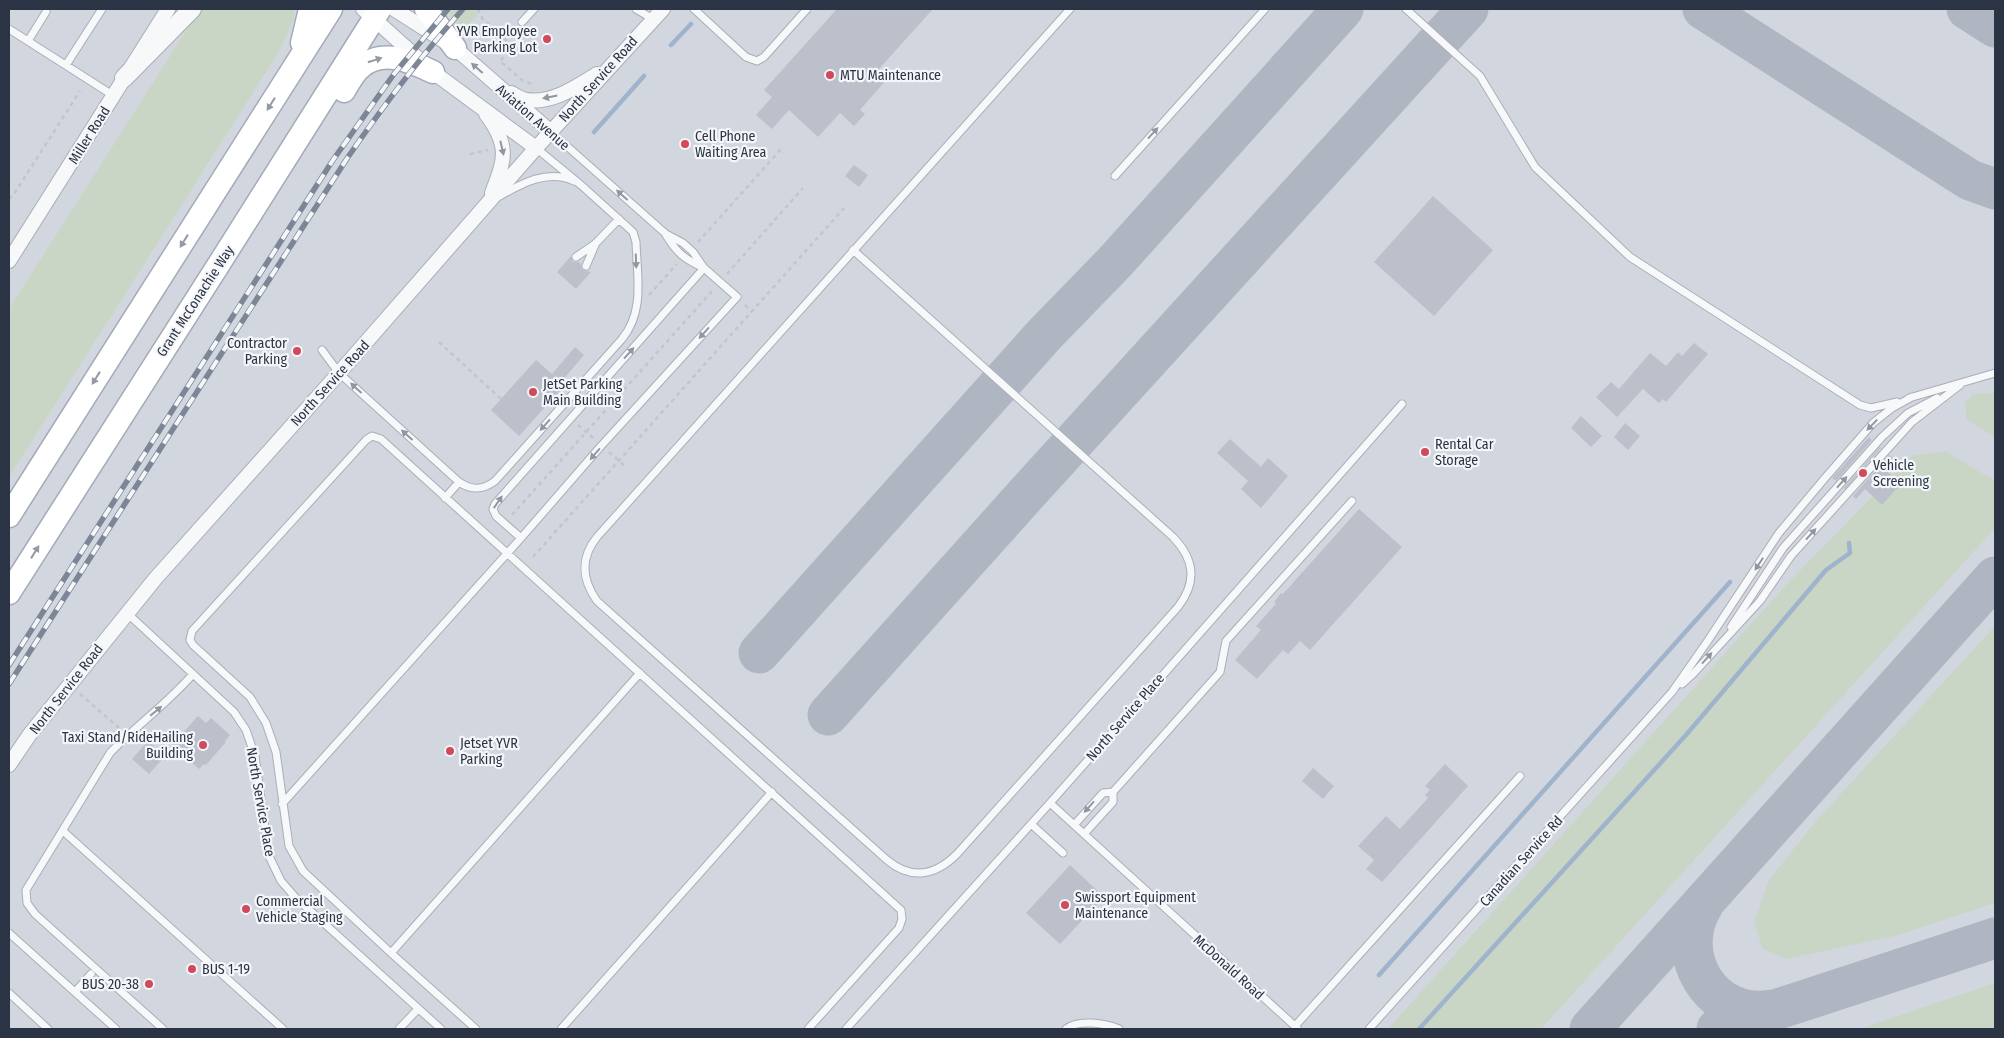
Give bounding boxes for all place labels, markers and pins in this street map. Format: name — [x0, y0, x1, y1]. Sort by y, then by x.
place label: YVR Employee Parking Lot — [456, 23, 537, 56]
marker: YVR Employee Parking Lot — [541, 33, 553, 45]
place label: MTU Maintenance — [840, 67, 941, 84]
marker: MTU Maintenance — [824, 69, 836, 81]
place label: Cell Phone Waiting Area — [695, 128, 766, 161]
marker: Cell Phone Waiting Area — [679, 138, 691, 150]
place label: Contractor Parking — [227, 335, 287, 368]
marker: Contractor Parking — [291, 345, 303, 357]
place label: JetSet Parking Main Building — [543, 376, 623, 409]
marker: JetSet Parking Main Building — [527, 386, 539, 398]
place label: Rental Car Storage — [1435, 436, 1494, 469]
marker: Rental Car Storage — [1419, 446, 1431, 458]
place label: Vehicle Screening — [1873, 457, 1930, 490]
marker: Vehicle Screening — [1857, 467, 1869, 479]
place label: Taxi Stand/RideHailing Building — [62, 729, 193, 762]
place label: Jetset YVR Parking — [460, 735, 518, 768]
marker: Taxi Stand/RideHailing Building — [197, 739, 209, 751]
marker: Jetset YVR Parking — [444, 745, 456, 757]
place label: Swissport Equipment Maintenance — [1075, 889, 1196, 922]
place label: Commercial Vehicle Staging — [256, 893, 343, 926]
marker: Swissport Equipment Maintenance — [1059, 899, 1071, 911]
marker: Commercial Vehicle Staging — [240, 903, 252, 915]
place label: BUS 1-19 — [202, 961, 250, 978]
marker: BUS 1-19 — [186, 963, 198, 975]
place label: BUS 20-38 — [82, 976, 139, 993]
marker: BUS 20-38 — [143, 978, 155, 990]

